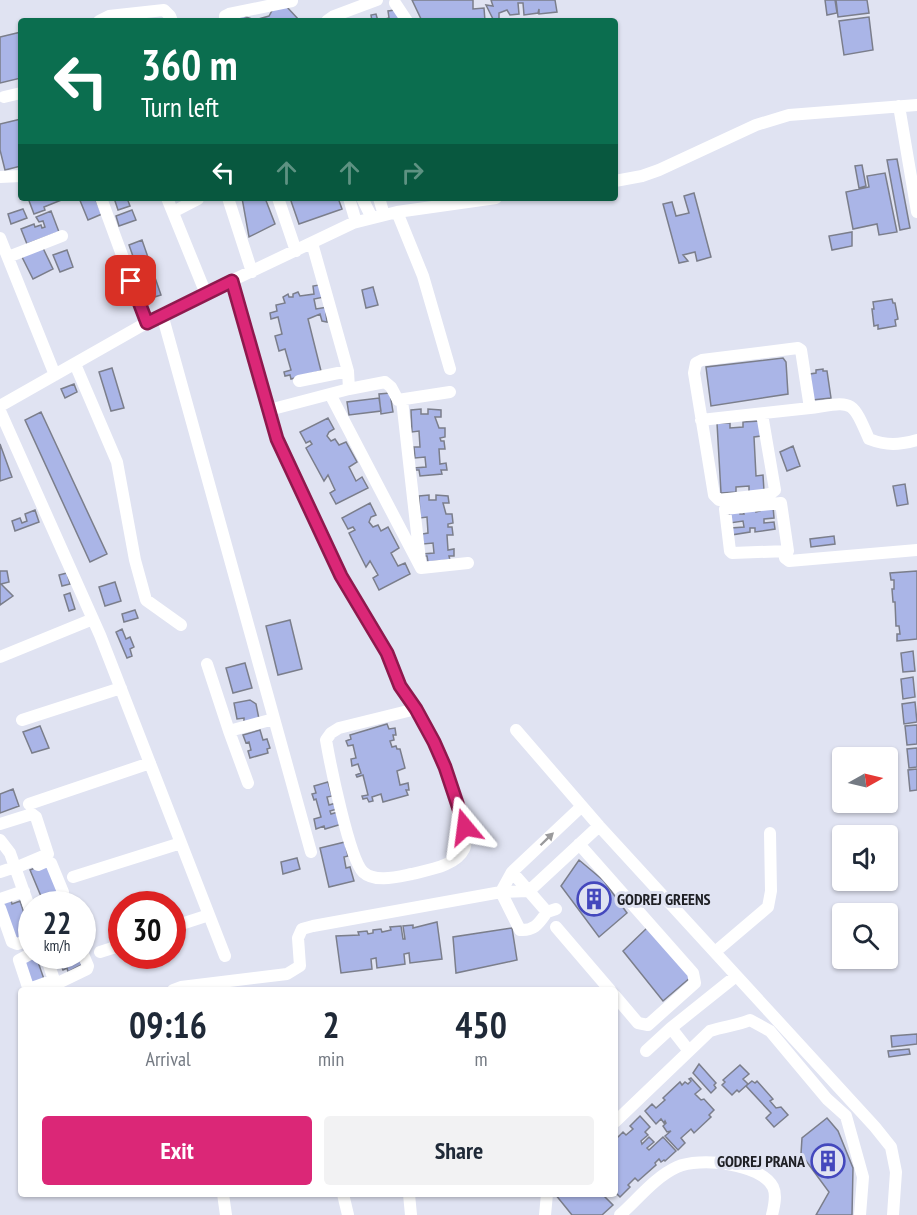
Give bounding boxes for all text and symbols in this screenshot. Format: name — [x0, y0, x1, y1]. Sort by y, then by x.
text: 360 m — [141, 37, 238, 92]
icon: left — [42, 42, 120, 120]
text: Turn left — [141, 90, 219, 124]
icon: left — [207, 156, 240, 189]
icon: ahead — [270, 156, 303, 189]
icon: ahead — [333, 156, 366, 189]
icon: right — [396, 156, 429, 189]
pin — [105, 255, 156, 306]
icon: arrive — [114, 264, 147, 297]
north arrow — [832, 747, 898, 813]
map controls — [832, 747, 898, 969]
position arrow — [433, 795, 497, 859]
button: sound — [832, 825, 898, 891]
one-way arrow — [539, 833, 554, 846]
building icon: GODREJ GREENS — [576, 881, 612, 917]
place label: GODREJ GREENS — [617, 889, 711, 909]
speed limit sign: 30 — [108, 891, 186, 969]
text: 22 — [43, 903, 71, 942]
button: search — [832, 903, 898, 969]
text: km/h — [44, 936, 70, 955]
text: 09:16 — [129, 1001, 207, 1048]
text: 2 — [322, 1001, 340, 1048]
text: 450 — [455, 1001, 507, 1048]
text: Arrival — [145, 1046, 191, 1072]
text: min — [318, 1046, 344, 1072]
text: m — [475, 1046, 488, 1072]
button: Exit — [42, 1116, 312, 1185]
button: Share — [324, 1116, 594, 1185]
building icon: GODREJ PRANA — [810, 1143, 846, 1179]
place label: GODREJ PRANA — [717, 1151, 806, 1171]

